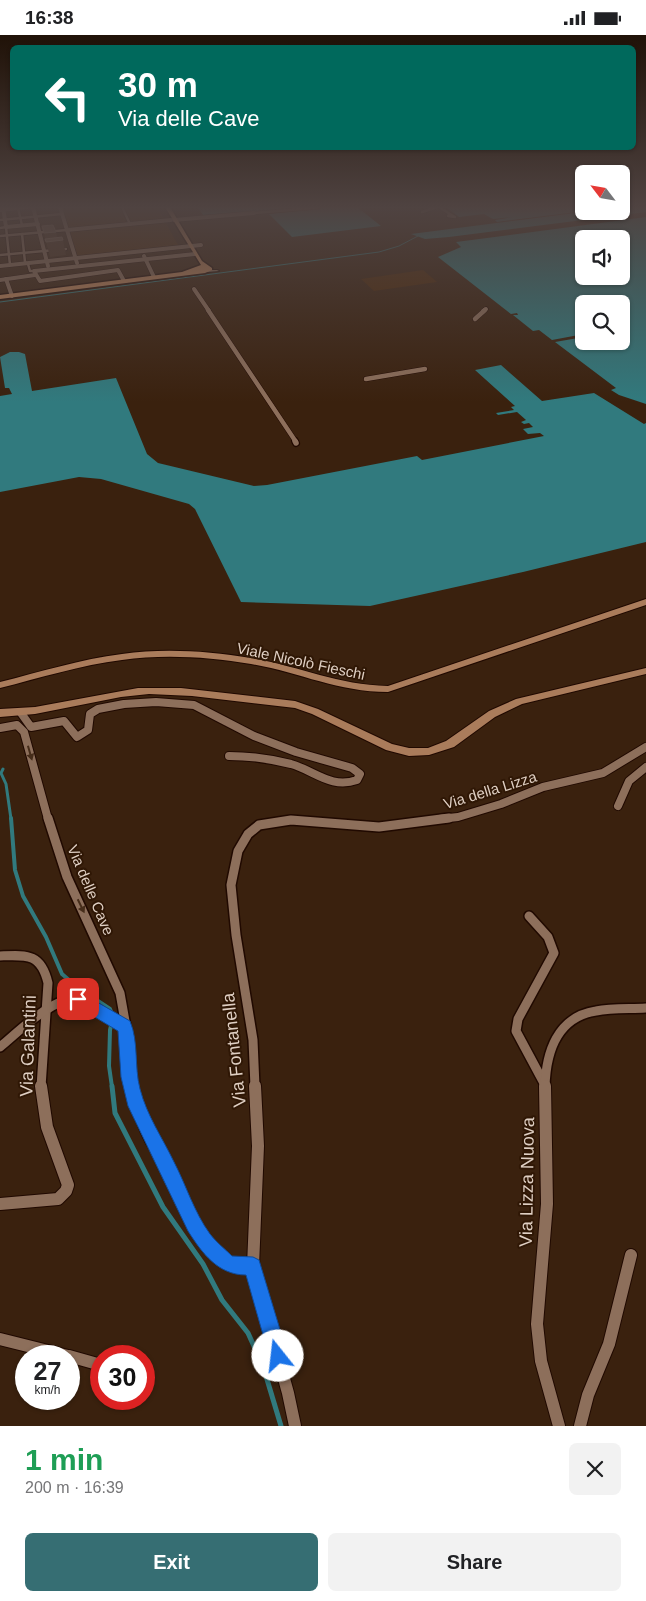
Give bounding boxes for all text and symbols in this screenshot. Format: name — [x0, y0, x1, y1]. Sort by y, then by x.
text: 16:38 — [25, 7, 74, 28]
icon: left — [35, 65, 100, 130]
text: 30 m — [118, 65, 198, 104]
text: Via delle Cave — [118, 106, 259, 131]
north arrow — [575, 165, 630, 220]
map controls — [575, 165, 630, 350]
button: sound — [575, 230, 630, 285]
button: search — [575, 295, 630, 350]
street label: Viale Nicolò Fieschi — [235, 639, 367, 683]
one-way arrow — [26, 745, 34, 760]
street label: Via della Lizza — [441, 768, 539, 812]
street label: Via delle Cave — [64, 842, 118, 938]
one-way arrow — [78, 899, 86, 913]
pin — [57, 978, 99, 1020]
icon: arrive — [64, 985, 92, 1013]
street label: Via Fontanella — [218, 991, 250, 1108]
street label: Via Galantini — [16, 995, 40, 1097]
street label: Via Lizza Nuova — [516, 1116, 538, 1247]
position arrow — [251, 1329, 303, 1381]
speed limit sign: 30 — [90, 1345, 155, 1410]
text: 27 — [34, 1357, 61, 1385]
text: km/h — [34, 1383, 61, 1397]
text: 1 min — [25, 1443, 103, 1476]
button: close — [569, 1443, 621, 1495]
text: 200 m · 16:39 — [25, 1479, 124, 1496]
button: Exit — [25, 1533, 318, 1591]
button: Share — [328, 1533, 621, 1591]

